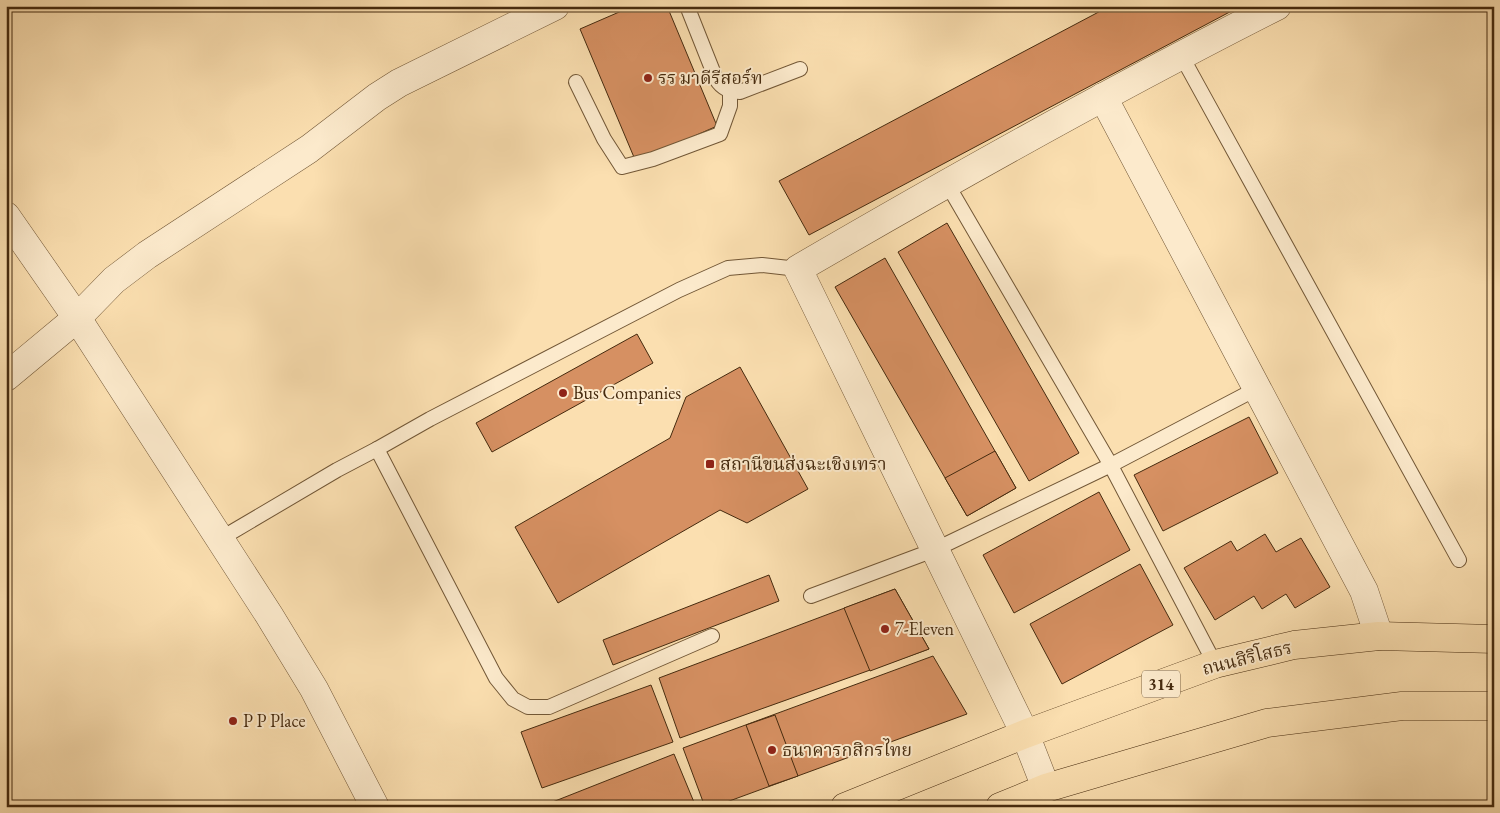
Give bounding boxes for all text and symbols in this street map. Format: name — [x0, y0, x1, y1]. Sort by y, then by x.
place label: รร มาดีรีสอร์ท — [658, 66, 763, 89]
marker: รร มาดีรีสอร์ท — [642, 72, 654, 84]
place label: Bus Companies — [573, 381, 681, 404]
marker: Bus Companies — [557, 387, 569, 399]
place label: สถานีขนส่งฉะเชิงเทรา — [720, 452, 887, 475]
marker: สถานีขนส่งฉะเชิงเทรา — [704, 458, 716, 470]
place label: 7-Eleven — [895, 617, 955, 640]
marker: 7-Eleven — [879, 623, 891, 635]
street label: ถนนสิริโสธร — [1199, 634, 1294, 680]
road number: 314 — [1142, 671, 1180, 698]
place label: P P Place — [243, 709, 306, 732]
marker: P P Place — [227, 715, 239, 727]
place label: ธนาคารกสิกรไทย — [782, 738, 912, 761]
marker: ธนาคารกสิกรไทย — [766, 744, 778, 756]

